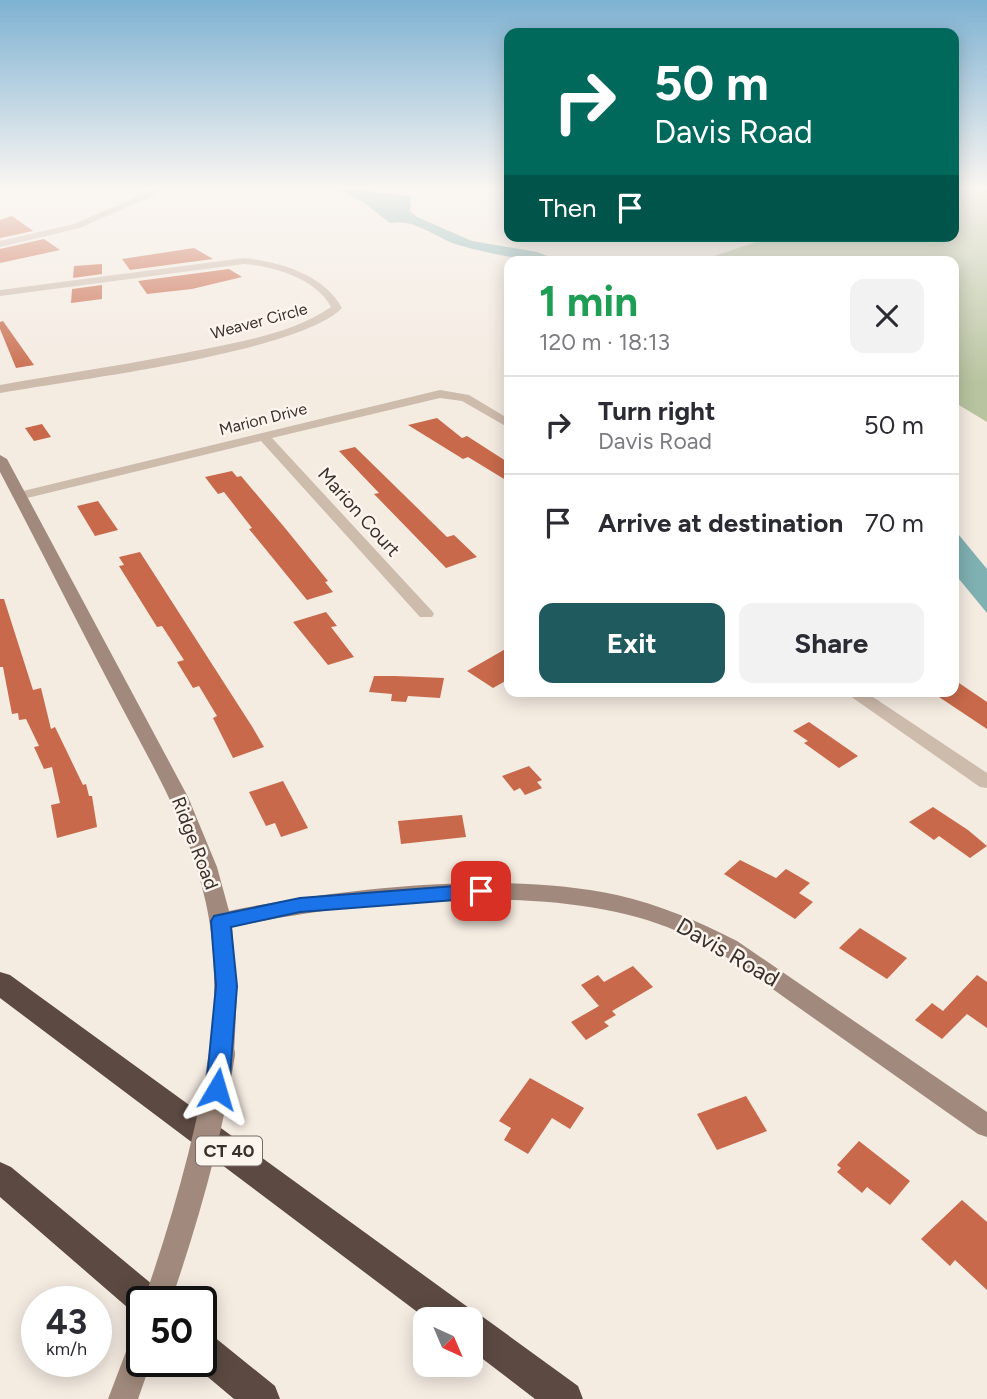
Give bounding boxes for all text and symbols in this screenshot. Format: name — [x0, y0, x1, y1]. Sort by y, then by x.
text: 50 m — [654, 53, 769, 112]
icon: right — [539, 56, 630, 147]
text: Davis Road — [654, 113, 813, 151]
icon: arrive — [611, 189, 649, 227]
text: Then — [539, 192, 597, 224]
text: 1 min — [539, 276, 638, 327]
button: close — [850, 279, 924, 353]
street label: Weaver Circle — [209, 299, 310, 343]
text: 120 m · 18:13 — [539, 328, 670, 356]
text: Turn right — [598, 395, 715, 427]
street label: Marion Drive — [217, 399, 309, 439]
icon: right — [539, 406, 577, 444]
text: 50 m — [864, 409, 924, 441]
text: Davis Road — [598, 427, 712, 455]
street label: Marion Court — [313, 463, 405, 561]
icon: arrive — [539, 504, 577, 542]
text: Arrive at destination — [598, 507, 843, 539]
text: 70 m — [865, 507, 924, 539]
button: Exit — [539, 603, 725, 683]
button: Share — [739, 603, 924, 683]
street label: Ridge Road — [167, 793, 223, 893]
pin — [451, 861, 511, 921]
icon: arrive — [462, 872, 500, 910]
street label: Davis Road — [672, 911, 784, 993]
position arrow — [180, 1052, 254, 1126]
road number: CT 40 — [196, 1136, 262, 1166]
speed limit sign: 50 — [126, 1286, 217, 1377]
text: 43 — [46, 1301, 87, 1343]
north arrow — [413, 1307, 483, 1377]
map controls — [413, 1307, 483, 1377]
text: km/h — [46, 1338, 87, 1360]

